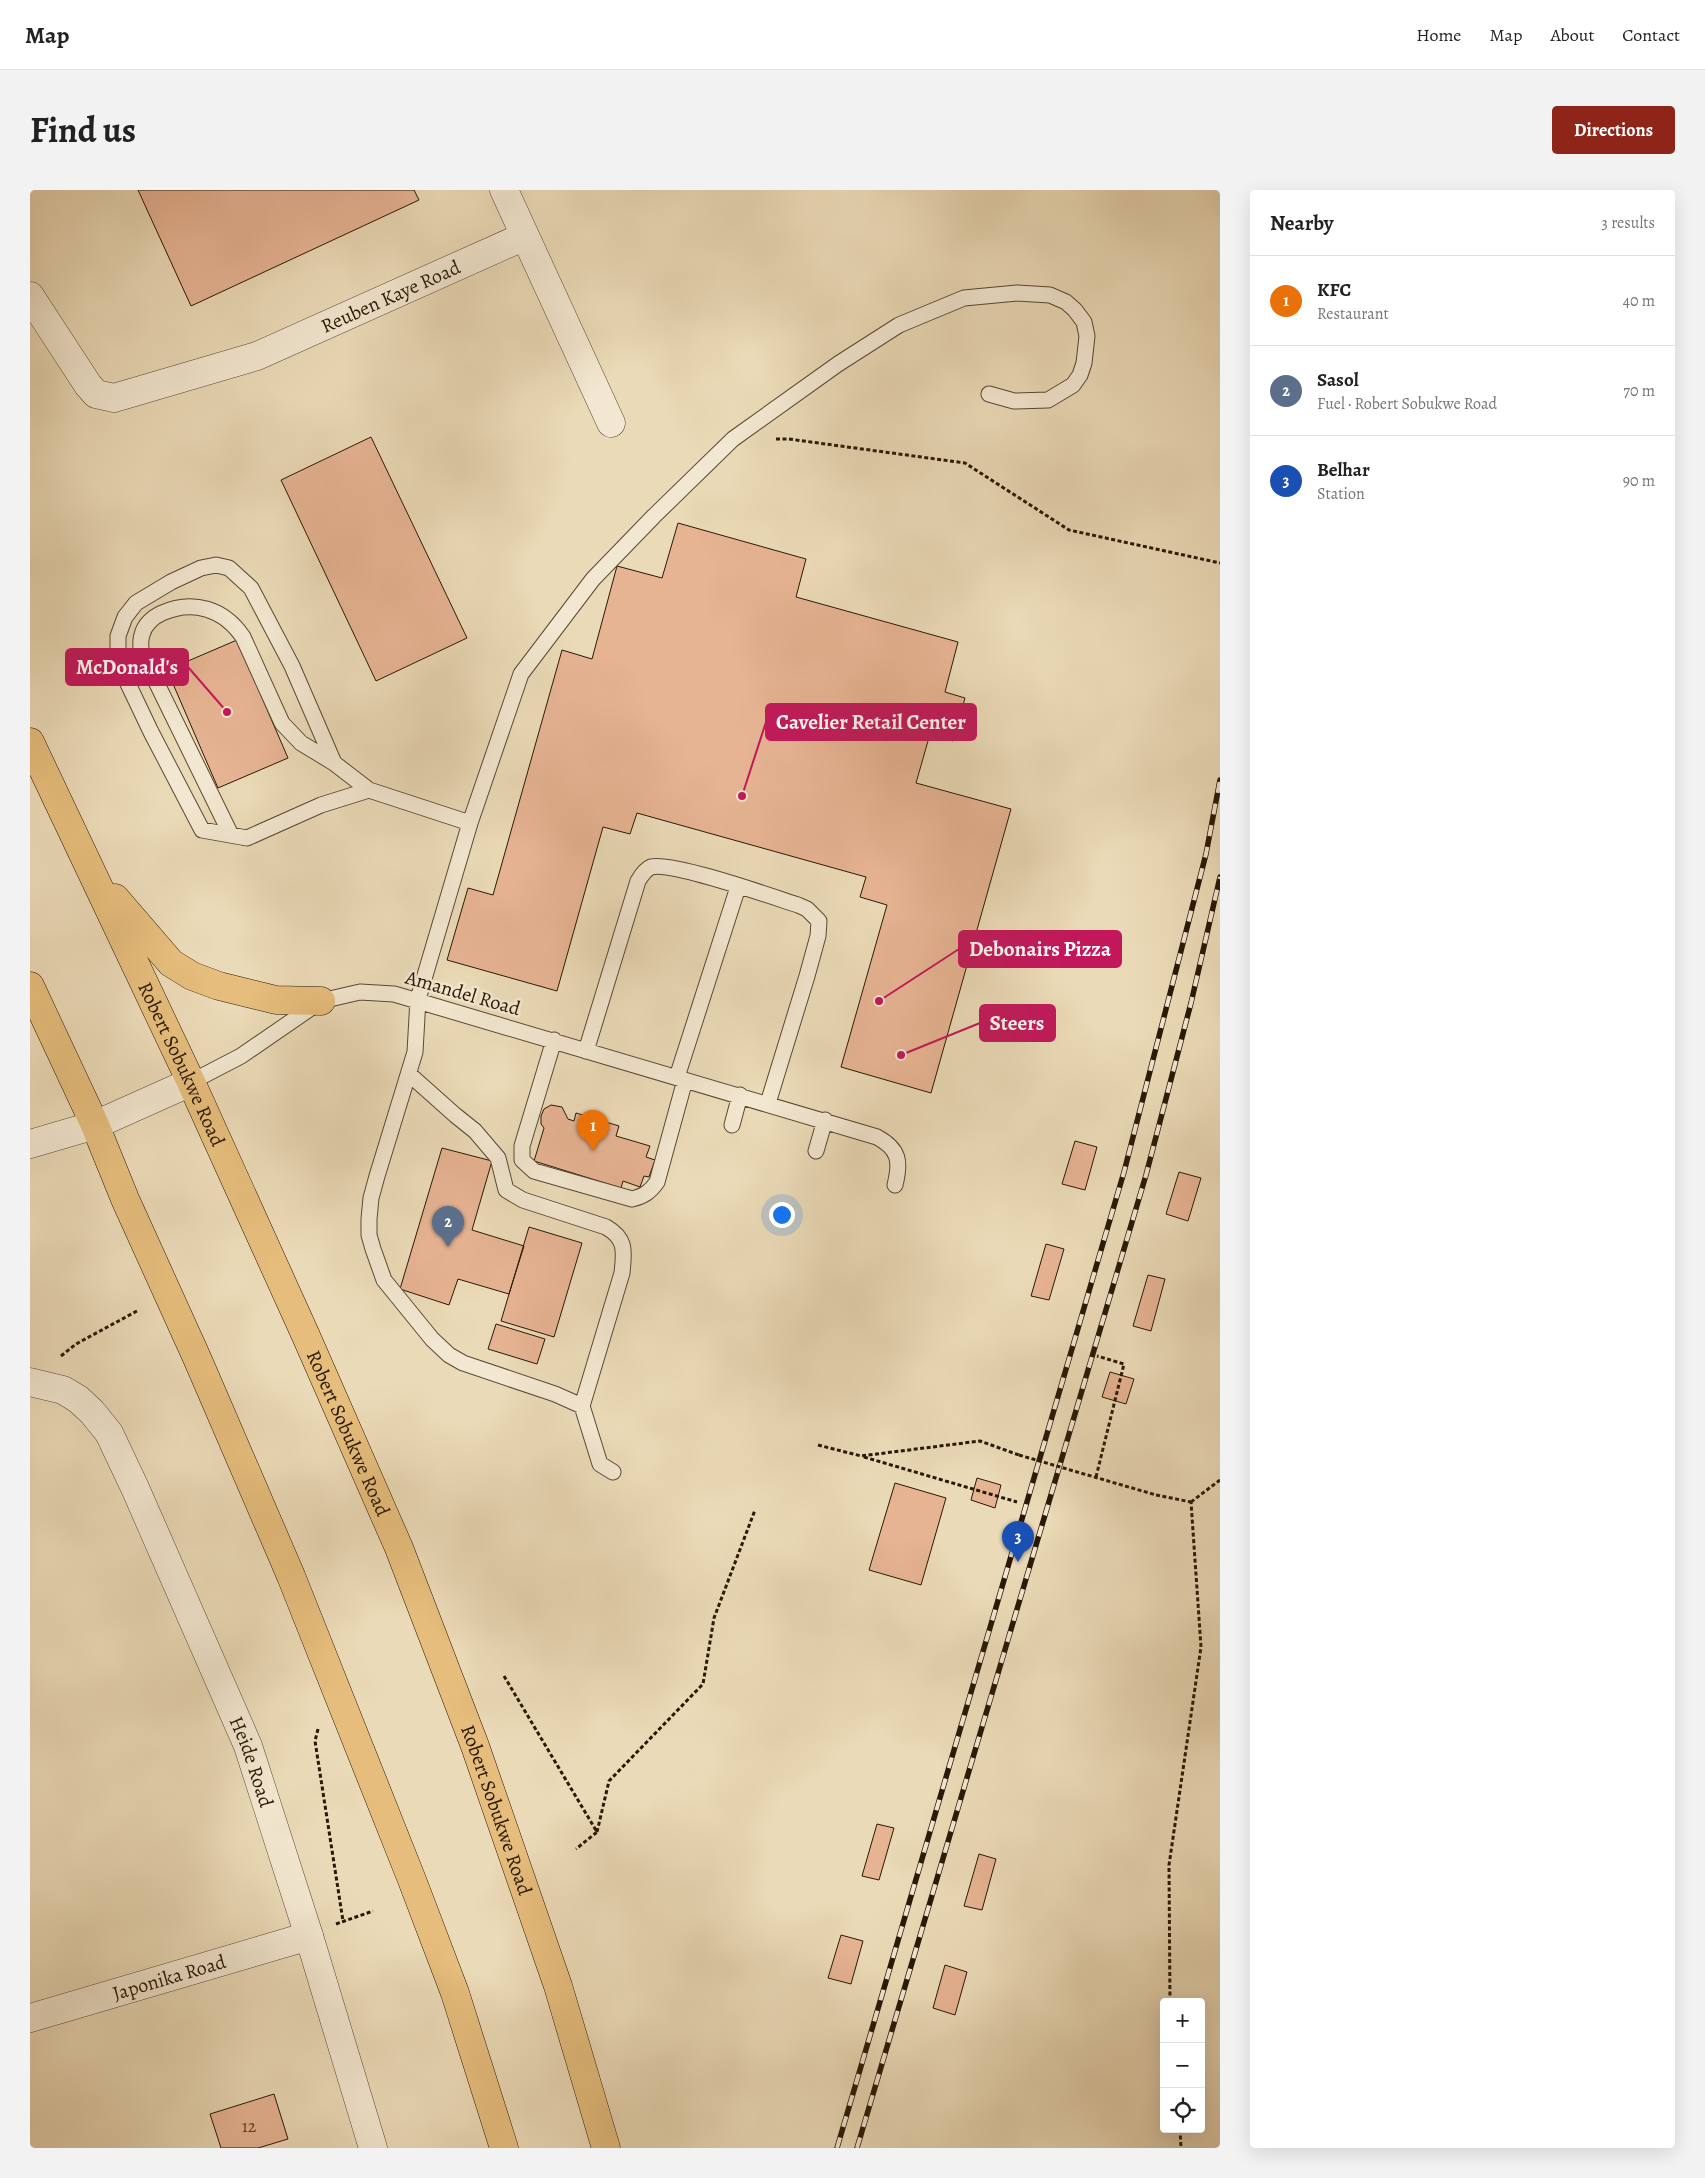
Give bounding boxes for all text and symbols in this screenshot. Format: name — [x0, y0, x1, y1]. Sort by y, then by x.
text: Map — [25, 19, 69, 51]
text: Home — [1416, 23, 1461, 47]
text: Map — [1489, 23, 1522, 47]
text: About — [1550, 23, 1594, 47]
text: Contact — [1622, 23, 1680, 47]
text: Find us — [30, 106, 136, 154]
button: Directions — [1552, 106, 1675, 154]
text: Nearby — [1270, 209, 1333, 237]
text: 3 results — [1601, 212, 1655, 234]
street label: Reuben Kaye Road — [316, 253, 465, 339]
text: KFC — [1317, 277, 1351, 303]
text: 1 — [1283, 290, 1289, 312]
text: 40 m — [1623, 290, 1655, 312]
text: Restaurant — [1317, 303, 1389, 325]
text: Sasol — [1317, 367, 1359, 393]
text: 2 — [1282, 380, 1290, 402]
text: 70 m — [1623, 380, 1655, 402]
text: Fuel · Robert Sobukwe Road — [1317, 393, 1497, 415]
text: Belhar — [1317, 457, 1370, 483]
text: 3 — [1283, 470, 1289, 492]
text: 90 m — [1623, 470, 1655, 492]
text: Station — [1317, 483, 1365, 505]
callout: McDonald's — [66, 649, 188, 685]
text: McDonald's — [76, 653, 178, 681]
callout: Cavelier Retail Center — [766, 704, 976, 740]
text: Cavelier Retail Center — [776, 708, 966, 736]
callout: Debonairs Pizza — [959, 931, 1121, 967]
text: Debonairs Pizza — [969, 935, 1112, 963]
street label: Amandel Road — [401, 963, 524, 1022]
street label: Robert Sobukwe Road — [132, 977, 232, 1151]
callout: Steers — [980, 1005, 1055, 1041]
text: Steers — [990, 1009, 1044, 1037]
pin: 1 — [577, 1110, 609, 1151]
your location — [769, 1202, 795, 1228]
pin: 2 — [432, 1206, 464, 1247]
street label: Robert Sobukwe Road — [300, 1346, 397, 1520]
pin: 3 — [1002, 1521, 1034, 1562]
street label: Heide Road — [223, 1712, 280, 1811]
street label: Robert Sobukwe Road — [455, 1721, 539, 1899]
street label: Japonika Road — [109, 1948, 229, 2007]
map controls — [1160, 1998, 1205, 2133]
button: + — [1160, 1998, 1205, 2043]
button: − — [1160, 2043, 1205, 2088]
button: locate — [1160, 2088, 1205, 2133]
house number: 12 — [242, 2114, 257, 2138]

